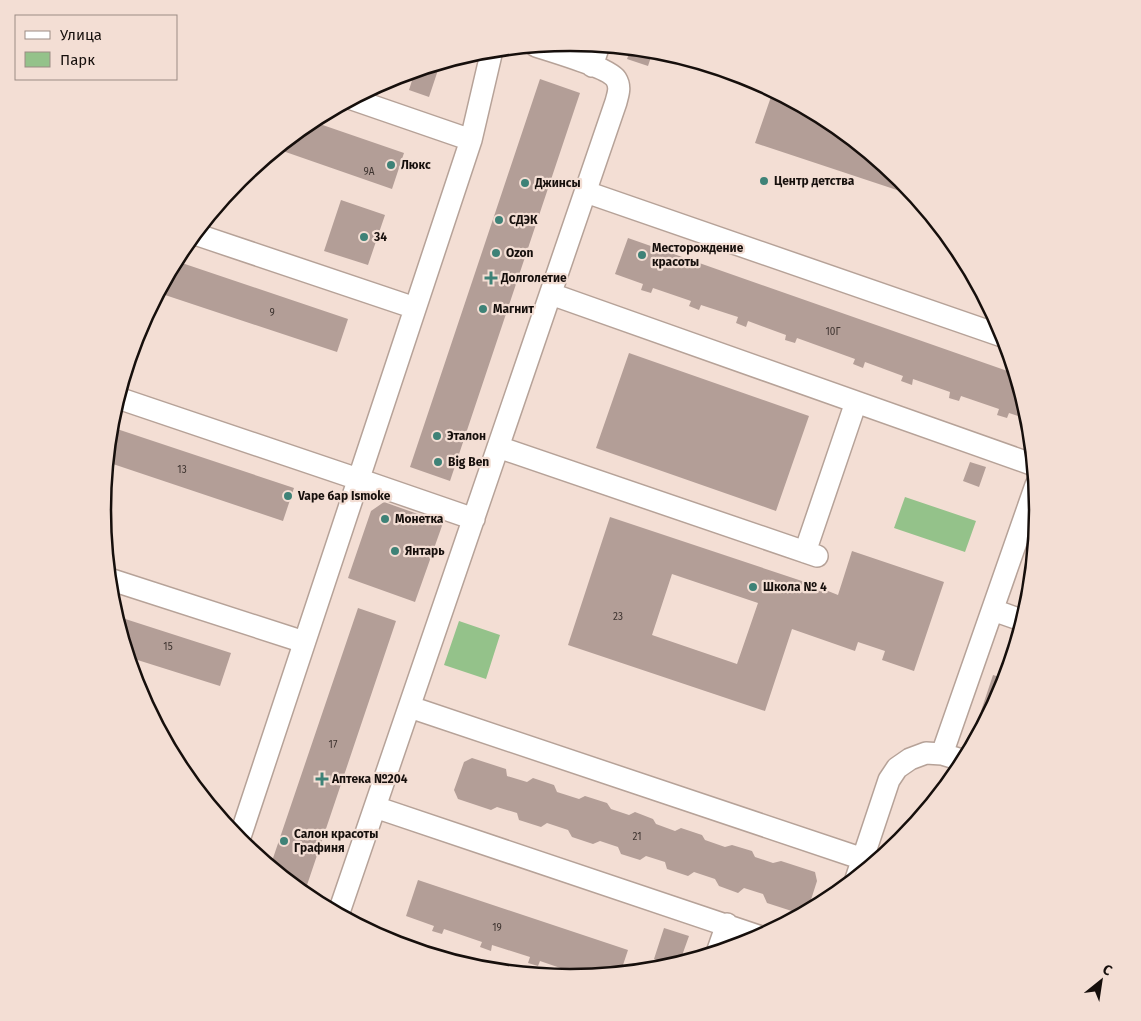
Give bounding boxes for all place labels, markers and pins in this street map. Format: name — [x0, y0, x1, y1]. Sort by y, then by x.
place label: Люкс — [401, 158, 431, 172]
marker: Люкс — [385, 159, 397, 171]
place label: Центр детства — [774, 174, 855, 188]
marker: Центр детства — [758, 175, 770, 187]
place label: Джинсы — [534, 176, 581, 190]
marker: Джинсы — [519, 177, 531, 189]
place label: СДЭК — [509, 213, 538, 227]
marker: СДЭК — [493, 214, 505, 226]
place label: 34 — [373, 230, 387, 244]
marker: 34 — [358, 231, 370, 243]
place label: Месторождение красоты — [652, 241, 744, 269]
place label: Ozon — [506, 246, 534, 260]
marker: Ozon — [490, 247, 502, 259]
marker: Месторождение красоты — [636, 249, 648, 261]
place label: Долголетие — [500, 271, 567, 285]
marker: Долголетие — [485, 272, 497, 284]
place label: Магнит — [493, 302, 534, 316]
marker: Магнит — [477, 303, 489, 315]
place label: Эталон — [447, 429, 486, 443]
marker: Эталон — [431, 430, 443, 442]
place label: Big Ben — [448, 455, 489, 469]
marker: Big Ben — [432, 456, 444, 468]
place label: Vape бар Ismoke — [297, 489, 391, 503]
marker: Vape бар Ismoke — [282, 490, 294, 502]
place label: Монетка — [395, 512, 444, 526]
marker: Монетка — [379, 513, 391, 525]
place label: Янтарь — [405, 544, 445, 558]
marker: Янтарь — [389, 545, 401, 557]
place label: Школа № 4 — [763, 580, 827, 594]
marker: Школа № 4 — [747, 581, 759, 593]
place label: Аптека №204 — [331, 772, 408, 786]
marker: Аптека №204 — [316, 773, 328, 785]
place label: Салон красоты Графиня — [294, 827, 378, 855]
marker: Салон красоты Графиня — [278, 835, 290, 847]

